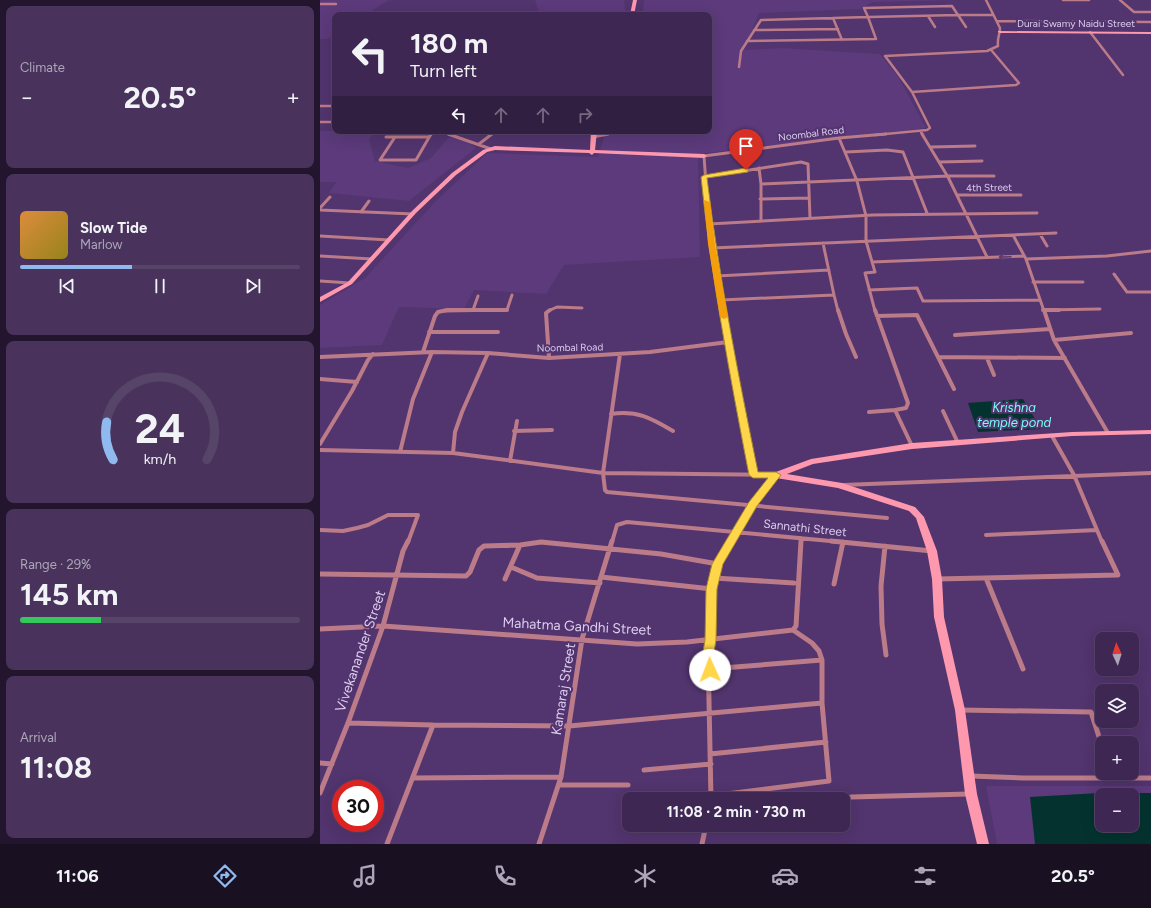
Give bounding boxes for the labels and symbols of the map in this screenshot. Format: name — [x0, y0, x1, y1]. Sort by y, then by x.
street label: Durai Swamy Naidu Street — [1017, 17, 1135, 30]
street label: Noombal Road — [777, 123, 845, 144]
pin — [729, 129, 763, 170]
street label: 4th Street — [966, 181, 1012, 194]
one-way arrow — [999, 253, 1012, 260]
street label: Noombal Road — [537, 340, 604, 355]
water label: Krishna temple pond — [977, 400, 1051, 430]
street label: Sannathi Street — [763, 517, 848, 539]
street label: Vivekanander Street — [332, 588, 389, 714]
street label: Mahatma Gandhi Street — [502, 614, 652, 639]
north arrow — [1095, 632, 1139, 676]
street label: Kamaraj Street — [548, 642, 579, 736]
position arrow — [689, 649, 731, 691]
speed limit sign: 30 — [332, 780, 384, 832]

